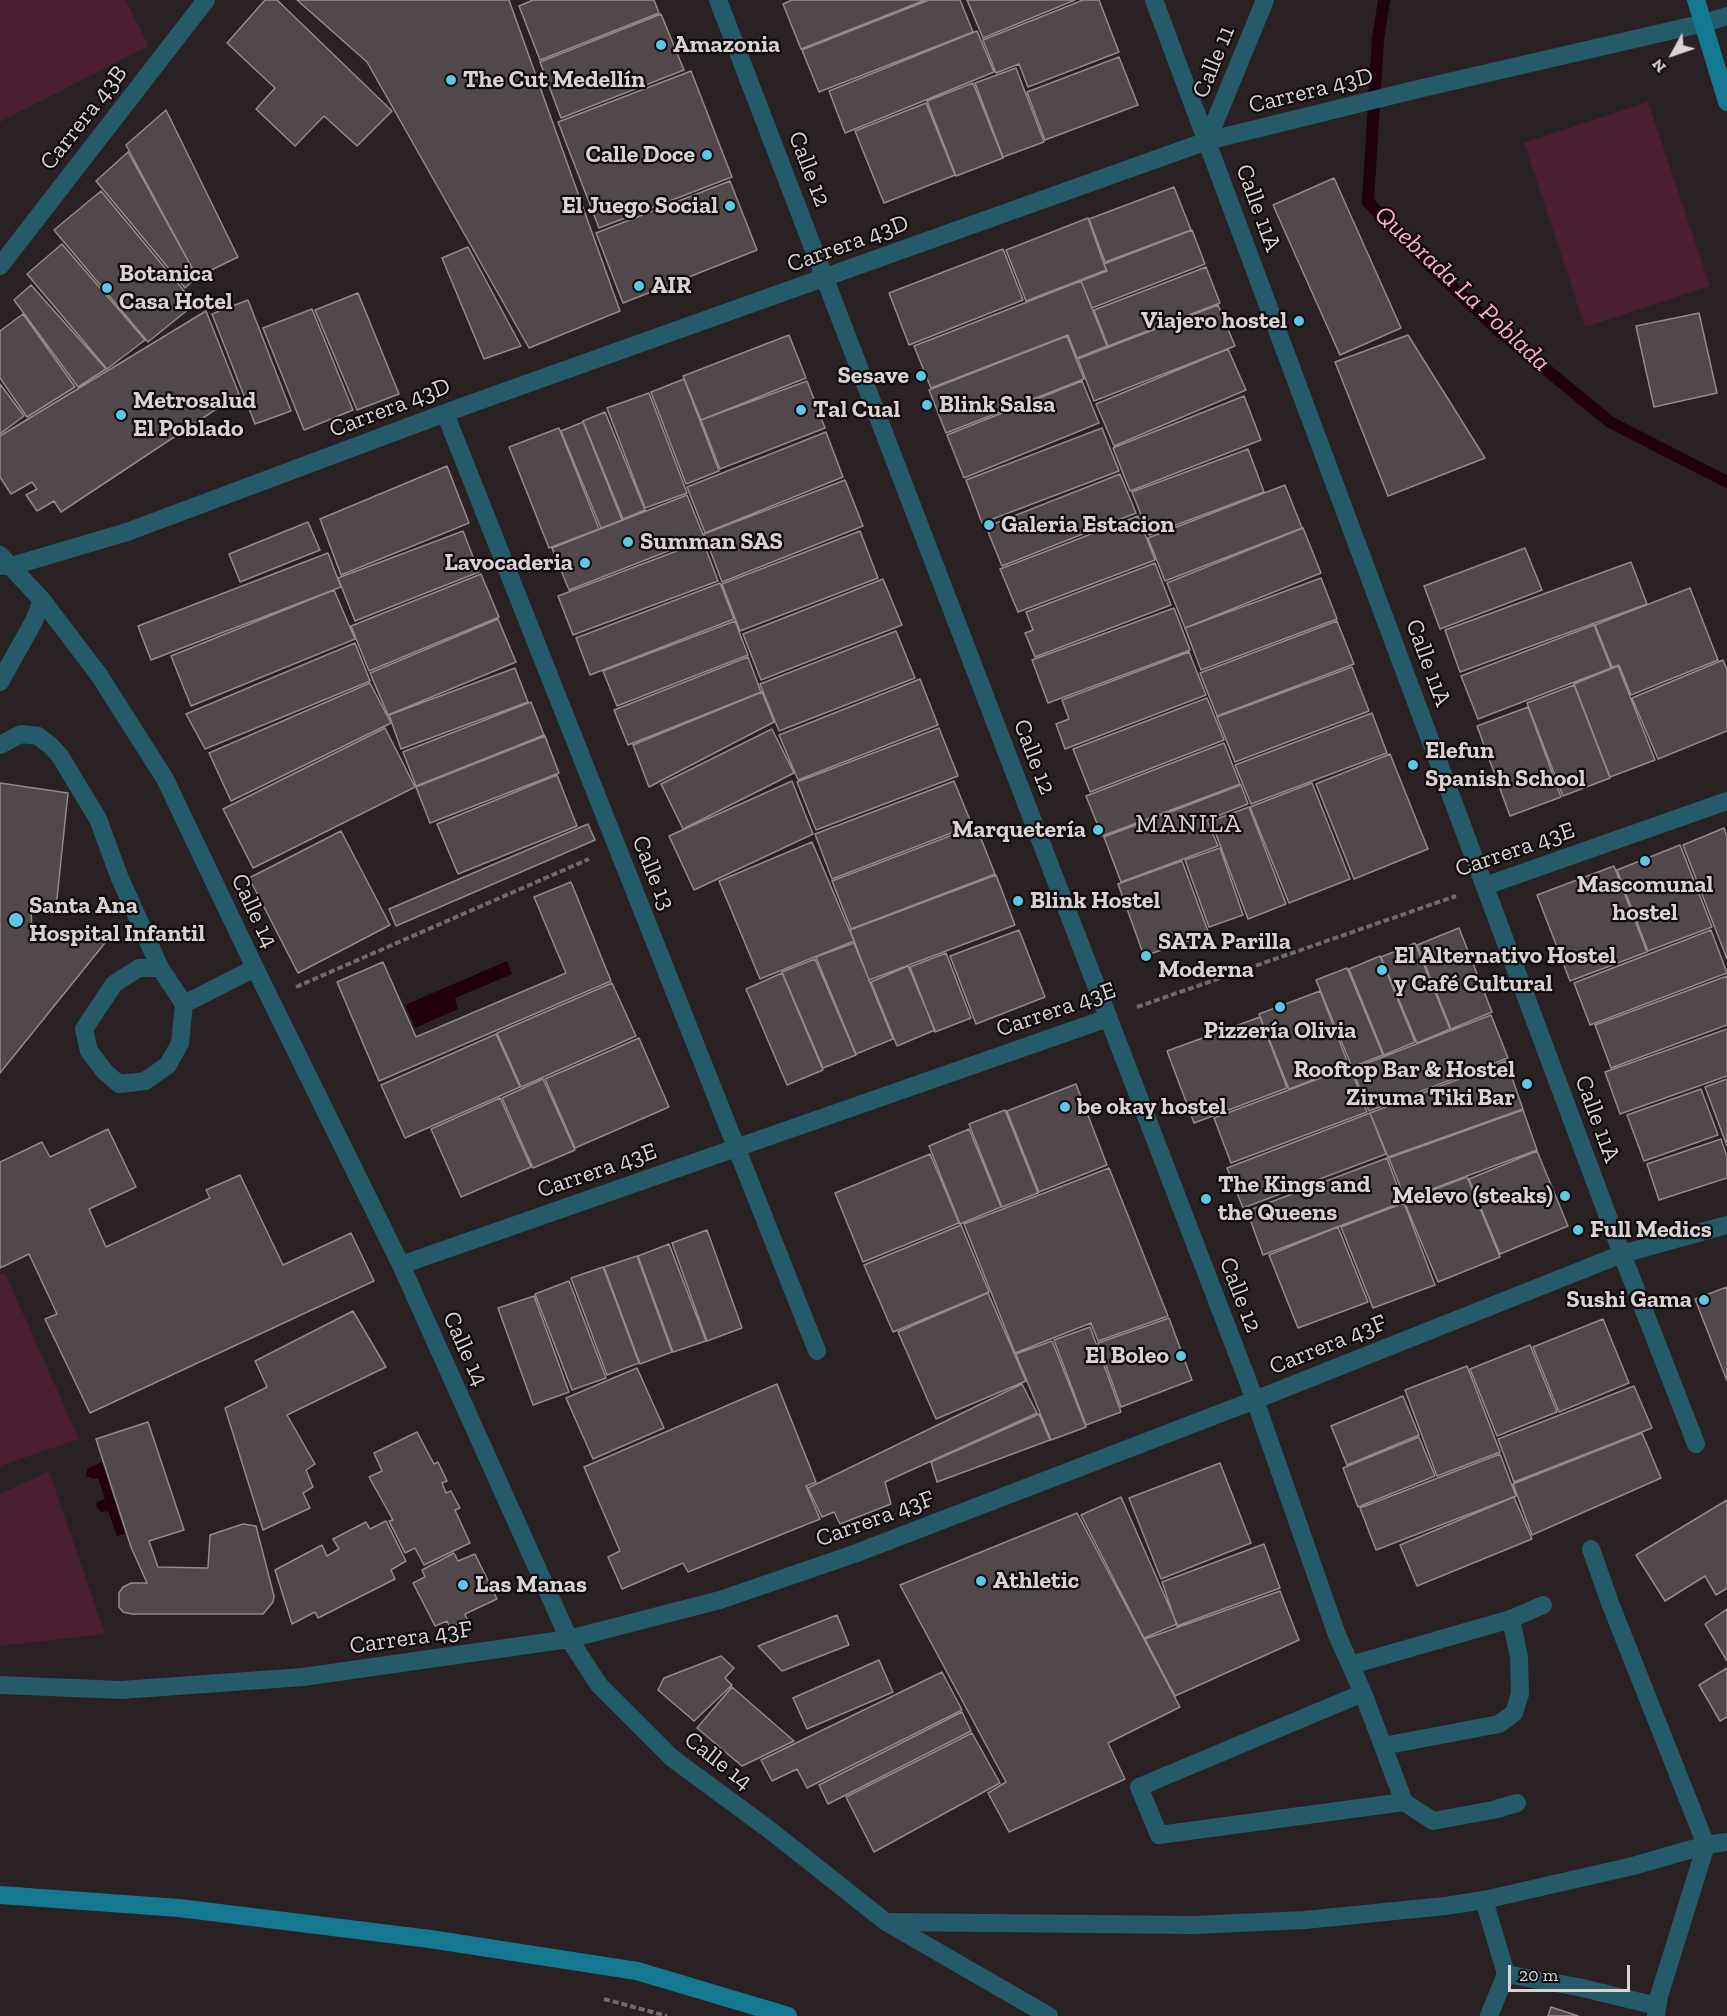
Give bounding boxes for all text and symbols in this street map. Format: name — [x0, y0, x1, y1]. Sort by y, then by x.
street label: Calle 11 — [1187, 22, 1241, 102]
north arrow — [1643, 24, 1703, 84]
place label: Amazonia — [673, 31, 780, 59]
marker: Amazonia — [654, 38, 668, 52]
text: N — [1648, 55, 1670, 77]
street label: Carrera 43B — [34, 60, 134, 176]
street label: Carrera 43D — [1246, 62, 1376, 120]
place label: The Cut Medellín — [463, 66, 645, 94]
marker: The Cut Medellín — [444, 73, 458, 87]
street label: Calle 12 — [782, 127, 836, 211]
place label: Calle Doce — [585, 141, 695, 169]
marker: Calle Doce — [700, 148, 714, 162]
street label: Calle 11A — [1229, 160, 1287, 256]
place label: El Juego Social — [562, 192, 718, 220]
marker: El Juego Social — [723, 199, 737, 213]
water label: Quebrada La Poblada — [1368, 200, 1556, 378]
street label: Carrera 43D — [783, 209, 913, 279]
place label: Botanica Casa Hotel — [119, 260, 233, 316]
place label: AIR — [651, 272, 691, 300]
marker: AIR — [632, 279, 646, 293]
marker: Botanica Casa Hotel — [100, 281, 114, 295]
place label: Viajero hostel — [1141, 307, 1287, 335]
marker: Viajero hostel — [1292, 314, 1306, 328]
place label: Sesave — [837, 362, 909, 390]
marker: Sesave — [914, 369, 928, 383]
street label: Carrera 43D — [325, 372, 455, 444]
place label: Metrosalud El Poblado — [133, 387, 256, 443]
place label: Blink Salsa — [939, 391, 1055, 419]
place label: Tal Cual — [813, 396, 900, 424]
marker: Blink Salsa — [920, 398, 934, 412]
marker: Tal Cual — [794, 403, 808, 417]
marker: Metrosalud El Poblado — [114, 408, 128, 422]
place label: Galeria Estacion — [1001, 511, 1175, 539]
marker: Galeria Estacion — [982, 518, 996, 532]
place label: Summan SAS — [640, 528, 783, 556]
marker: Summan SAS — [621, 535, 635, 549]
place label: Lavocaderia — [444, 549, 573, 577]
marker: Lavocaderia — [578, 556, 592, 570]
street label: Calle 11A — [1399, 615, 1457, 711]
street label: Calle 12 — [1007, 715, 1061, 799]
place label: Elefun Spanish School — [1425, 737, 1586, 793]
marker: Elefun Spanish School — [1406, 758, 1420, 772]
district label: MANILA — [1135, 809, 1243, 841]
place label: Marquetería — [952, 816, 1086, 844]
street label: Carrera 43E — [1451, 816, 1579, 884]
marker: Marquetería — [1091, 823, 1105, 837]
street label: Calle 13 — [625, 832, 681, 914]
marker: Mascomunal hostel — [1638, 854, 1652, 868]
street label: Calle 14 — [224, 869, 284, 953]
place label: Mascomunal hostel — [1577, 871, 1713, 927]
place label: Blink Hostel — [1030, 887, 1160, 915]
place label: Santa Ana Hospital Infantil — [29, 892, 205, 948]
marker: Blink Hostel — [1011, 894, 1025, 908]
marker: Santa Ana Hospital Infantil — [7, 911, 25, 929]
place label: SATA Parilla Moderna — [1158, 928, 1291, 984]
place label: El Alternativo Hostel y Café Cultural — [1394, 942, 1616, 998]
marker: SATA Parilla Moderna — [1139, 949, 1153, 963]
marker: El Alternativo Hostel y Café Cultural — [1375, 963, 1389, 977]
street label: Carrera 43E — [992, 976, 1120, 1044]
marker: Pizzería Olivia — [1273, 1000, 1287, 1014]
place label: Pizzería Olivia — [1204, 1017, 1356, 1045]
place label: Rooftop Bar & Hostel Ziruma Tiki Bar — [1293, 1056, 1515, 1112]
street label: Calle 11A — [1568, 1071, 1626, 1167]
marker: Rooftop Bar & Hostel Ziruma Tiki Bar — [1520, 1077, 1534, 1091]
place label: be okay hostel — [1077, 1093, 1227, 1121]
marker: be okay hostel — [1058, 1100, 1072, 1114]
street label: Carrera 43E — [533, 1137, 661, 1205]
place label: The Kings and the Queens — [1218, 1171, 1370, 1227]
place label: Melevo (steaks) — [1392, 1182, 1553, 1210]
marker: Melevo (steaks) — [1558, 1189, 1572, 1203]
marker: The Kings and the Queens — [1199, 1192, 1213, 1206]
place label: Full Medics — [1590, 1216, 1712, 1244]
marker: Full Medics — [1571, 1223, 1585, 1237]
street label: Calle 12 — [1213, 1253, 1267, 1337]
place label: Sushi Gama — [1566, 1286, 1692, 1314]
marker: Sushi Gama — [1697, 1293, 1711, 1307]
street label: Calle 14 — [436, 1307, 494, 1391]
street label: Carrera 43F — [1265, 1308, 1391, 1382]
place label: El Boleo — [1085, 1342, 1169, 1370]
marker: El Boleo — [1174, 1349, 1188, 1363]
street label: Carrera 43F — [812, 1484, 938, 1554]
place label: Athletic — [993, 1567, 1079, 1595]
place label: Las Manas — [475, 1571, 587, 1599]
marker: Athletic — [974, 1574, 988, 1588]
marker: Las Manas — [456, 1578, 470, 1592]
street label: Carrera 43F — [348, 1615, 474, 1661]
street label: Calle 14 — [678, 1725, 758, 1797]
scale bar — [1511, 1953, 1632, 1991]
text: 20 m — [1519, 1964, 1558, 1986]

